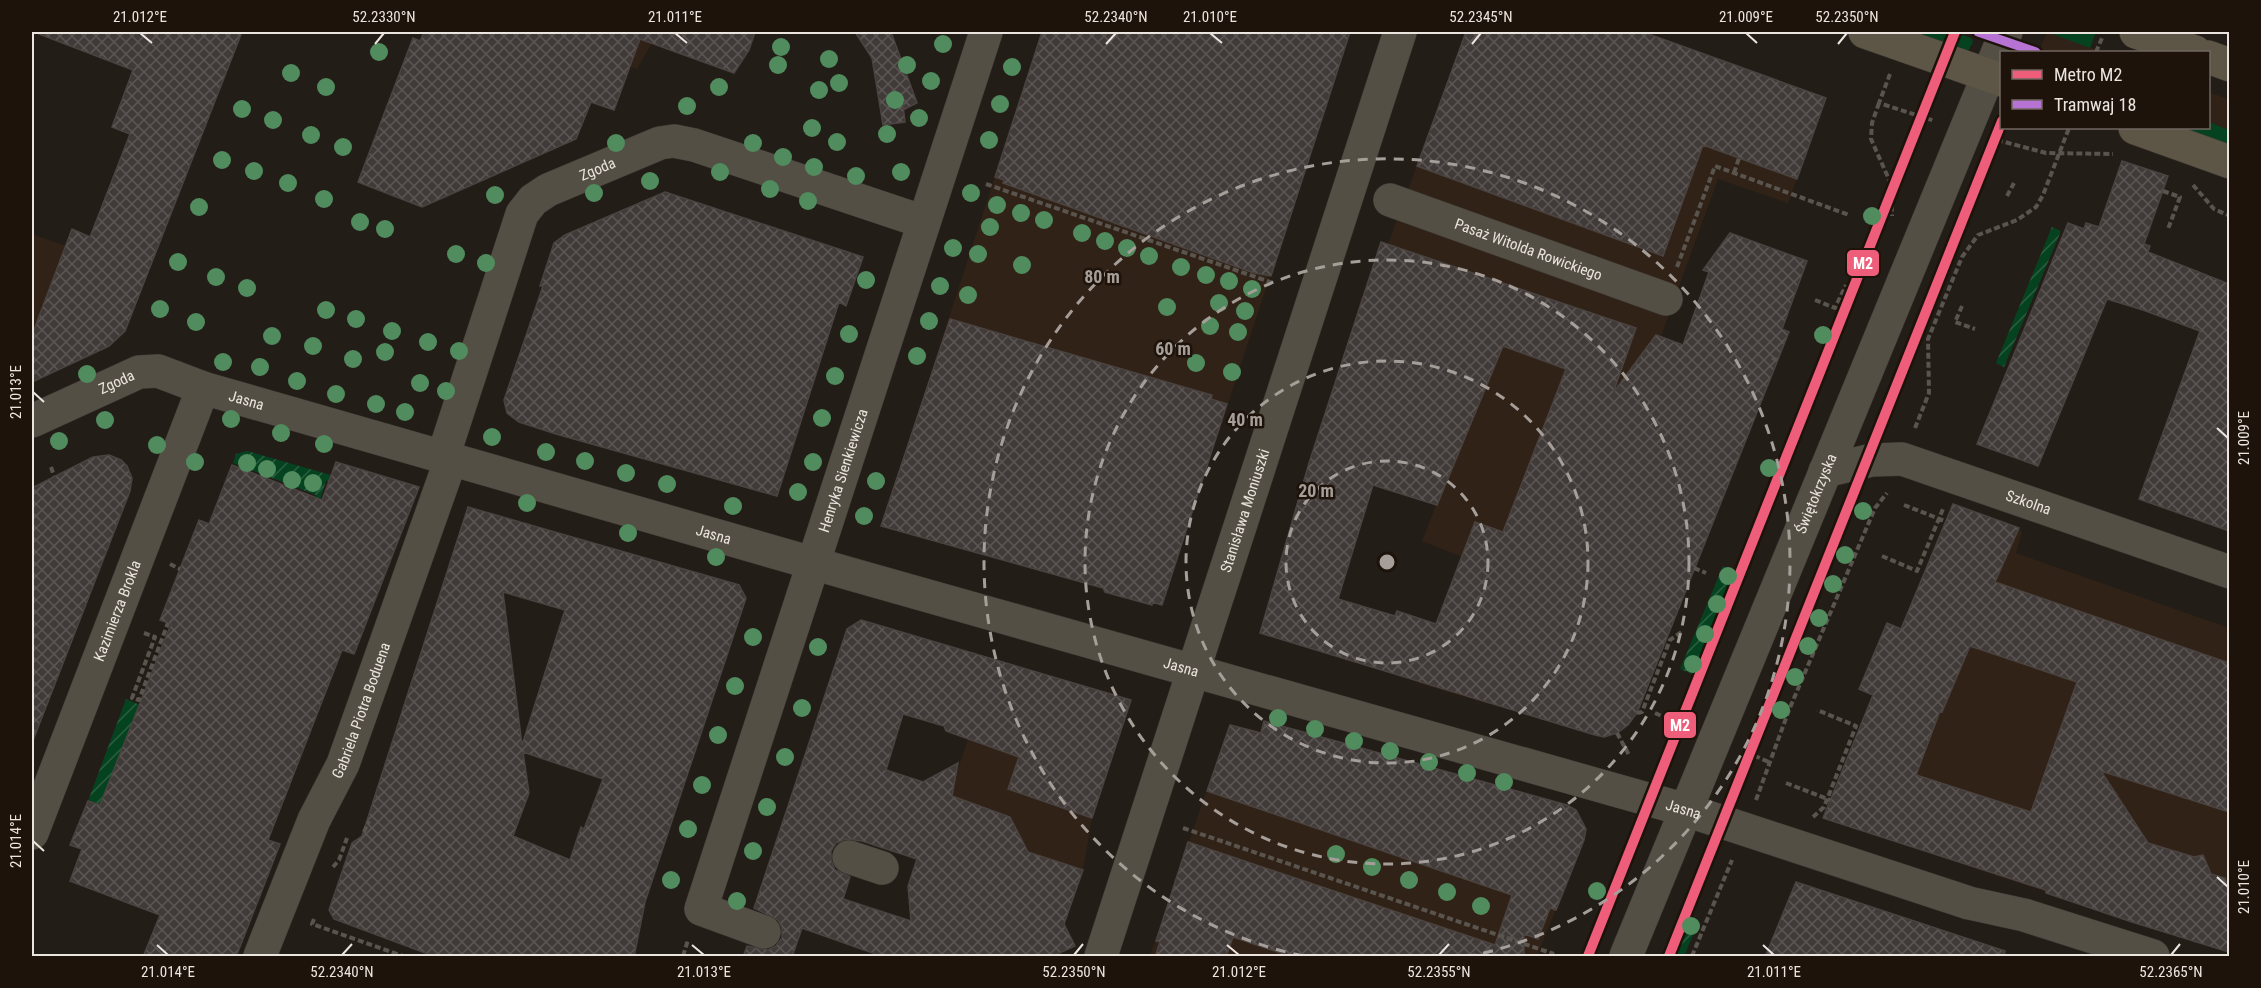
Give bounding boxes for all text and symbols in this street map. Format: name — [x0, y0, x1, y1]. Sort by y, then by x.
text: 21.012°E — [113, 8, 167, 26]
text: 52.2330°N — [352, 8, 416, 26]
text: 21.011°E — [648, 8, 702, 26]
text: 52.2340°N — [1084, 8, 1148, 26]
text: 21.010°E — [1183, 8, 1237, 26]
text: 52.2345°N — [1449, 8, 1513, 26]
text: 21.009°E — [1719, 8, 1773, 26]
text: 52.2350°N — [1815, 8, 1879, 26]
legend — [2000, 51, 2210, 129]
text: Metro M2 — [2054, 64, 2122, 85]
text: Tramwaj 18 — [2054, 94, 2136, 115]
street label: Zgoda — [577, 154, 618, 185]
street label: Pasaż Witolda Rowickiego — [1452, 215, 1605, 284]
line badge: M2 — [1846, 249, 1880, 277]
text: M2 — [1853, 254, 1873, 273]
text: 80 m — [1084, 266, 1120, 287]
text: 60 m — [1155, 338, 1191, 359]
text: 21.013°E — [7, 365, 25, 419]
street label: Zgoda — [96, 366, 137, 398]
street label: Jasna — [227, 387, 266, 414]
street label: Henryka Sienkiewicza — [815, 407, 872, 535]
text: 40 m — [1227, 409, 1263, 430]
text: 21.009°E — [2235, 411, 2253, 465]
street label: Stanisława Moniuszki — [1217, 447, 1273, 575]
street label: Świętokrzyska — [1792, 451, 1841, 536]
text: 20 m — [1298, 480, 1334, 501]
street label: Szkolna — [2003, 486, 2053, 519]
street label: Jasna — [694, 521, 733, 548]
centre of rings — [1377, 552, 1397, 572]
street label: Kazimierza Brokla — [90, 558, 145, 664]
street label: Gabriela Piotra Boduena — [328, 640, 394, 781]
street label: Jasna — [1161, 654, 1201, 681]
line badge: M2 — [1663, 711, 1697, 739]
text: M2 — [1670, 716, 1690, 735]
street label: Jasna — [1664, 796, 1703, 823]
text: 21.014°E — [7, 814, 25, 868]
text: 21.010°E — [2235, 860, 2253, 914]
text: 21.014°E — [141, 963, 195, 981]
text: 52.2340°N — [310, 963, 374, 981]
text: 21.013°E — [677, 963, 731, 981]
text: 52.2350°N — [1042, 963, 1106, 981]
text: 21.012°E — [1212, 963, 1266, 981]
text: 52.2355°N — [1407, 963, 1471, 981]
text: 21.011°E — [1747, 963, 1801, 981]
text: 52.2365°N — [2139, 963, 2203, 981]

